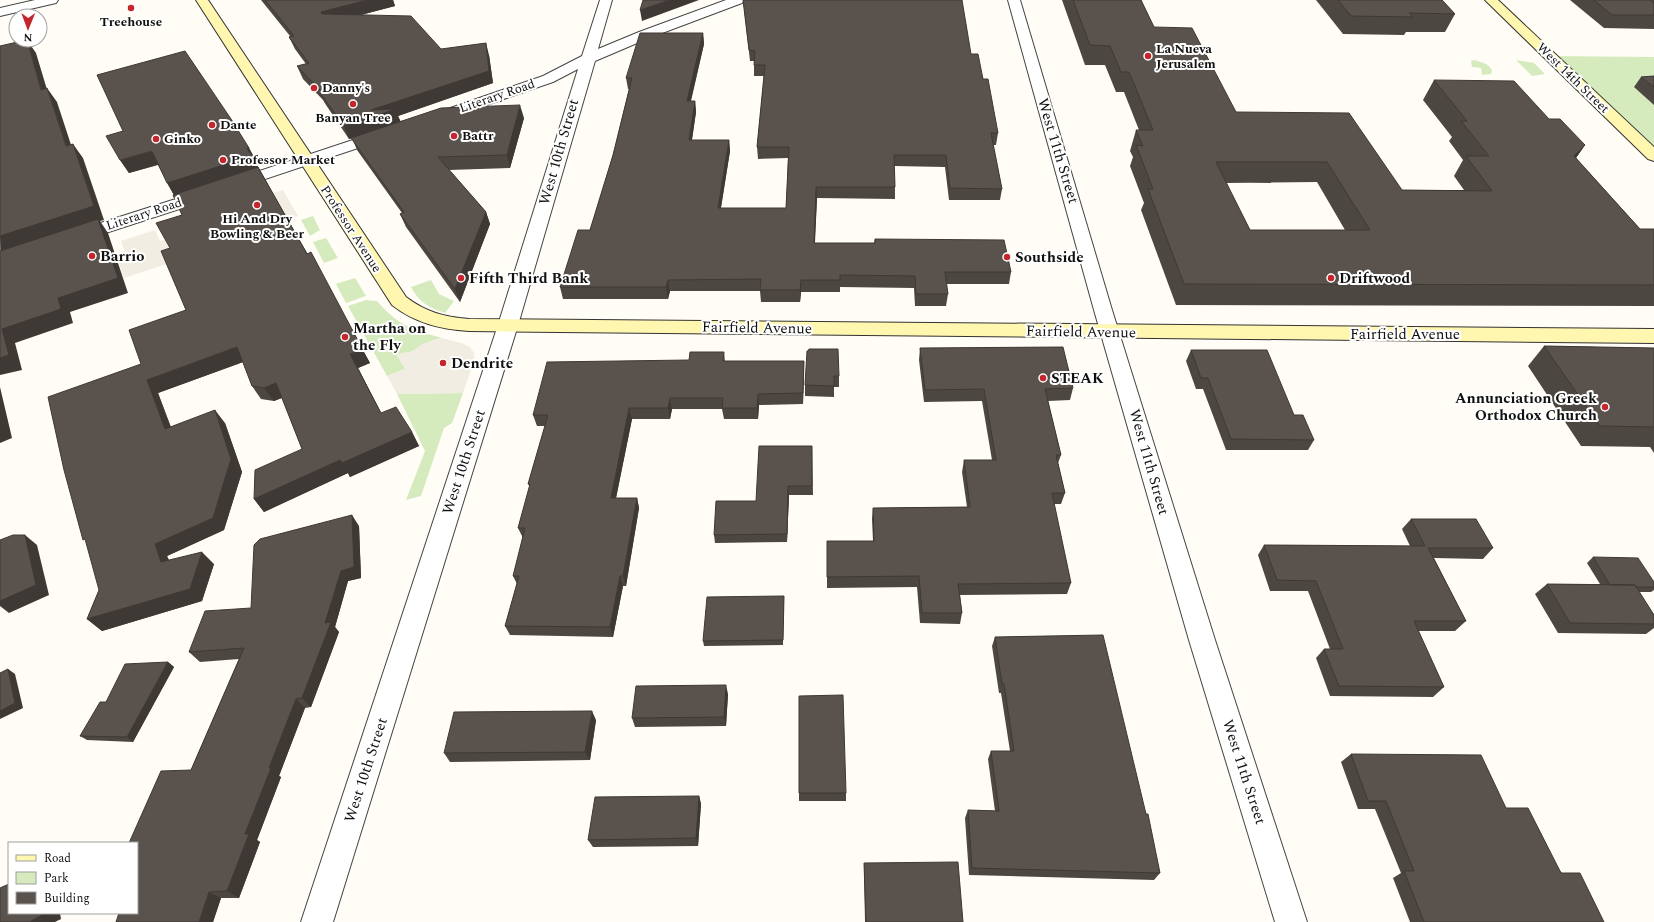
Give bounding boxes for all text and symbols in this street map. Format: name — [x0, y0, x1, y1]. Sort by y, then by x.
marker: Treehouse — [126, 3, 136, 13]
north arrow — [8, 8, 48, 48]
place label: Treehouse — [100, 12, 162, 32]
text: N — [23, 29, 32, 46]
street label: West 14th Street — [1532, 38, 1614, 118]
place label: La Nueva Jerusalem — [1156, 39, 1216, 74]
marker: La Nueva Jerusalem — [1143, 51, 1153, 61]
street label: Literary Road — [456, 74, 538, 118]
place label: Danny's — [322, 78, 370, 98]
marker: Danny's — [309, 83, 319, 93]
street label: West 11th Street — [1031, 95, 1085, 207]
street label: West 10th Street — [533, 96, 585, 208]
marker: Banyan Tree — [348, 99, 358, 109]
place label: Banyan Tree — [315, 108, 391, 128]
place label: Dante — [220, 115, 257, 135]
marker: Dante — [207, 120, 217, 130]
place label: Battr — [462, 126, 494, 146]
place label: Ginko — [164, 129, 201, 149]
marker: Battr — [449, 131, 459, 141]
marker: Ginko — [151, 134, 161, 144]
place label: Professor Market — [231, 150, 335, 170]
marker: Professor Market — [218, 155, 228, 165]
street label: Professor Avenue — [315, 181, 387, 277]
street label: Literary Road — [103, 192, 185, 236]
marker: Hi And Dry Bowling & Beer — [252, 200, 262, 210]
place label: Hi And Dry Bowling & Beer — [210, 209, 304, 244]
place label: Barrio — [100, 245, 144, 268]
place label: Southside — [1015, 246, 1084, 269]
marker: Barrio — [87, 251, 97, 261]
marker: Southside — [1002, 252, 1012, 262]
place label: Fifth Third Bank — [469, 267, 588, 290]
place label: Driftwood — [1339, 267, 1411, 290]
marker: Fifth Third Bank — [456, 273, 466, 283]
marker: Driftwood — [1326, 273, 1336, 283]
street label: Fairfield Avenue — [702, 316, 812, 340]
place label: Martha on the Fly — [353, 317, 426, 357]
street label: Fairfield Avenue — [1026, 320, 1136, 344]
street label: Fairfield Avenue — [1350, 323, 1460, 346]
marker: Martha on the Fly — [340, 332, 350, 342]
place label: Dendrite — [451, 352, 513, 375]
marker: Dendrite — [438, 358, 448, 368]
place label: STEAK — [1051, 367, 1104, 390]
marker: STEAK — [1038, 373, 1048, 383]
place label: Annunciation Greek Orthodox Church — [1455, 387, 1597, 427]
marker: Annunciation Greek Orthodox Church — [1600, 402, 1610, 412]
street label: West 11th Street — [1123, 406, 1175, 518]
street label: West 10th Street — [436, 407, 492, 517]
street label: West 10th Street — [338, 715, 394, 825]
street label: West 11th Street — [1216, 717, 1272, 827]
legend — [8, 842, 138, 914]
text: Road — [44, 849, 71, 868]
text: Park — [44, 869, 69, 888]
text: Building — [44, 889, 90, 908]

